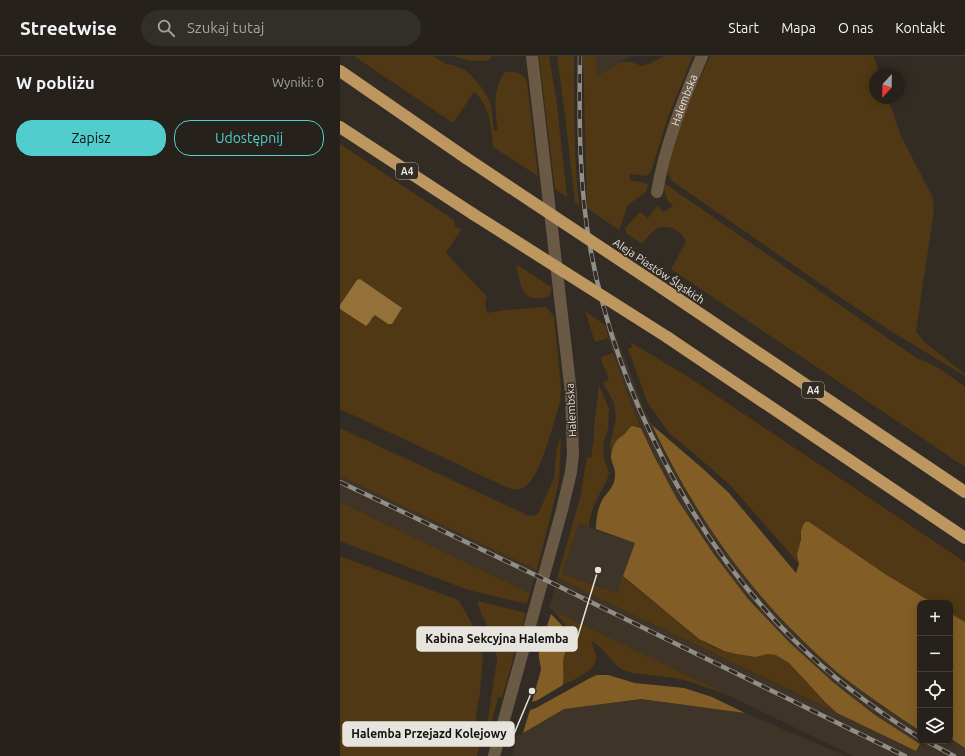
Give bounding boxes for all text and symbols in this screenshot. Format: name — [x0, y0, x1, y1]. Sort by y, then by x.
search box — [141, 10, 421, 46]
text: Streetwise — [20, 17, 117, 39]
icon: search — [155, 17, 177, 39]
text: Szukaj tutaj — [187, 19, 264, 36]
text: Start — [728, 20, 759, 36]
text: Mapa — [781, 20, 816, 36]
text: O nas — [838, 20, 873, 36]
text: Kontakt — [895, 20, 945, 36]
north arrow — [869, 68, 905, 104]
text: W pobliżu — [16, 73, 95, 92]
street label: Halembska — [669, 73, 700, 127]
text: Wyniki: 0 — [272, 75, 324, 89]
button: Zapisz — [16, 120, 166, 156]
button: Udostępnij — [174, 120, 324, 156]
road number: A4 — [396, 163, 418, 179]
street label: Aleja Piastów Śląskich — [611, 235, 707, 306]
road number: A4 — [802, 382, 824, 398]
street label: Halembska — [564, 383, 578, 437]
map controls — [917, 600, 953, 744]
button: + — [917, 600, 953, 636]
callout: Kabina Sekcyjna Halemba — [417, 627, 577, 651]
text: Kabina Sekcyjna Halemba — [425, 632, 569, 645]
button: − — [917, 636, 953, 672]
button: locate — [917, 672, 953, 708]
button: layers — [917, 708, 953, 744]
callout: Halemba Przejazd Kolejowy — [343, 722, 514, 746]
text: Halemba Przejazd Kolejowy — [351, 727, 507, 740]

